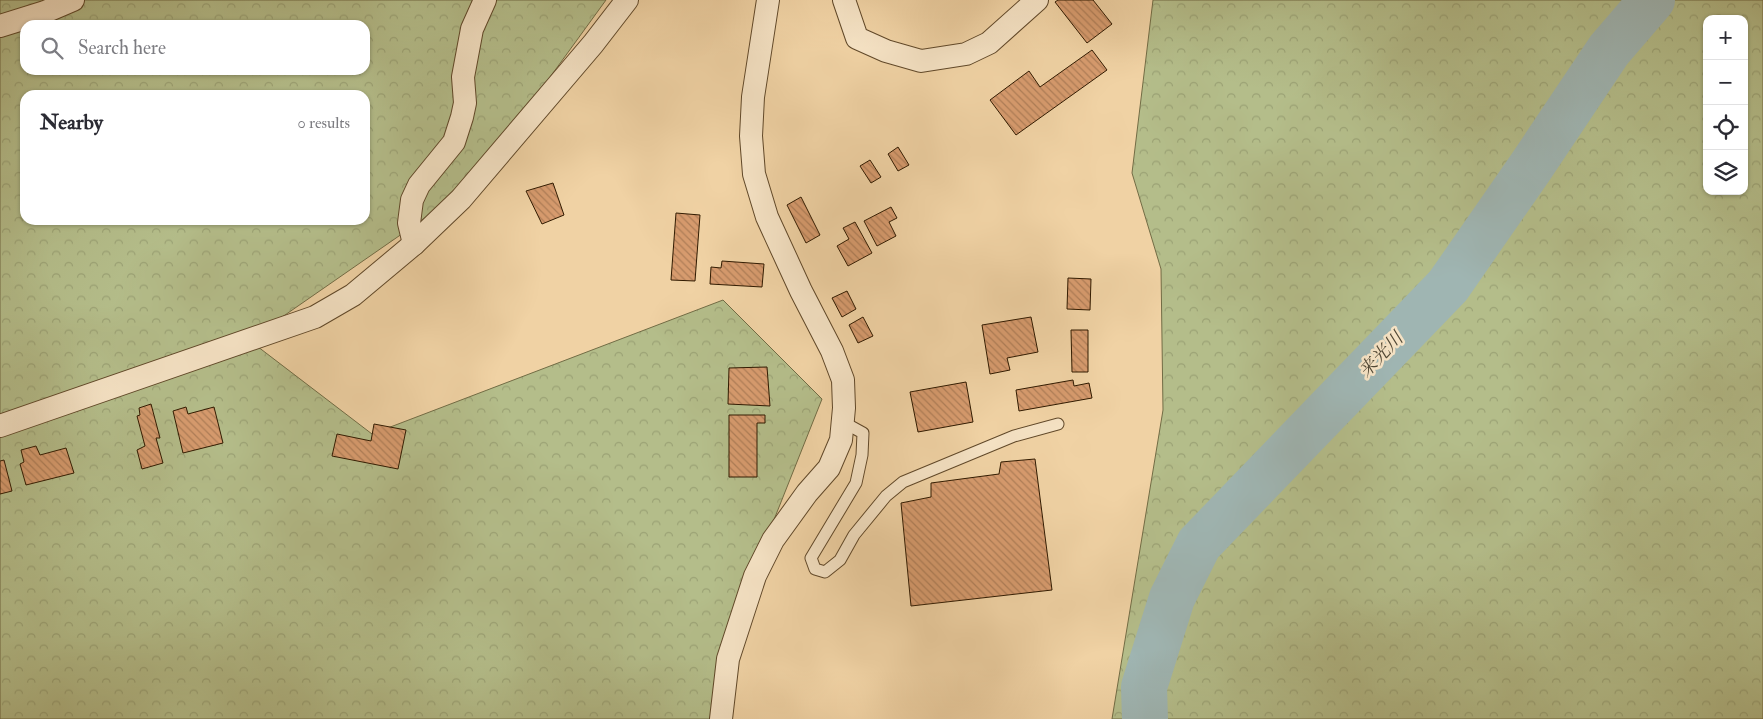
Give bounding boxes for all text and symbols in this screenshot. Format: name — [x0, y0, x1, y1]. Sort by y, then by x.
map controls — [1703, 15, 1748, 195]
button: + — [1703, 15, 1748, 60]
search box — [20, 20, 370, 75]
icon: search — [38, 34, 66, 62]
text: Search here — [78, 36, 166, 60]
button: − — [1703, 60, 1748, 105]
button: locate — [1703, 105, 1748, 150]
text: Nearby — [40, 109, 103, 136]
text: 0 results — [297, 113, 350, 133]
button: layers — [1703, 150, 1748, 195]
water label: 来光川 — [1354, 326, 1409, 382]

